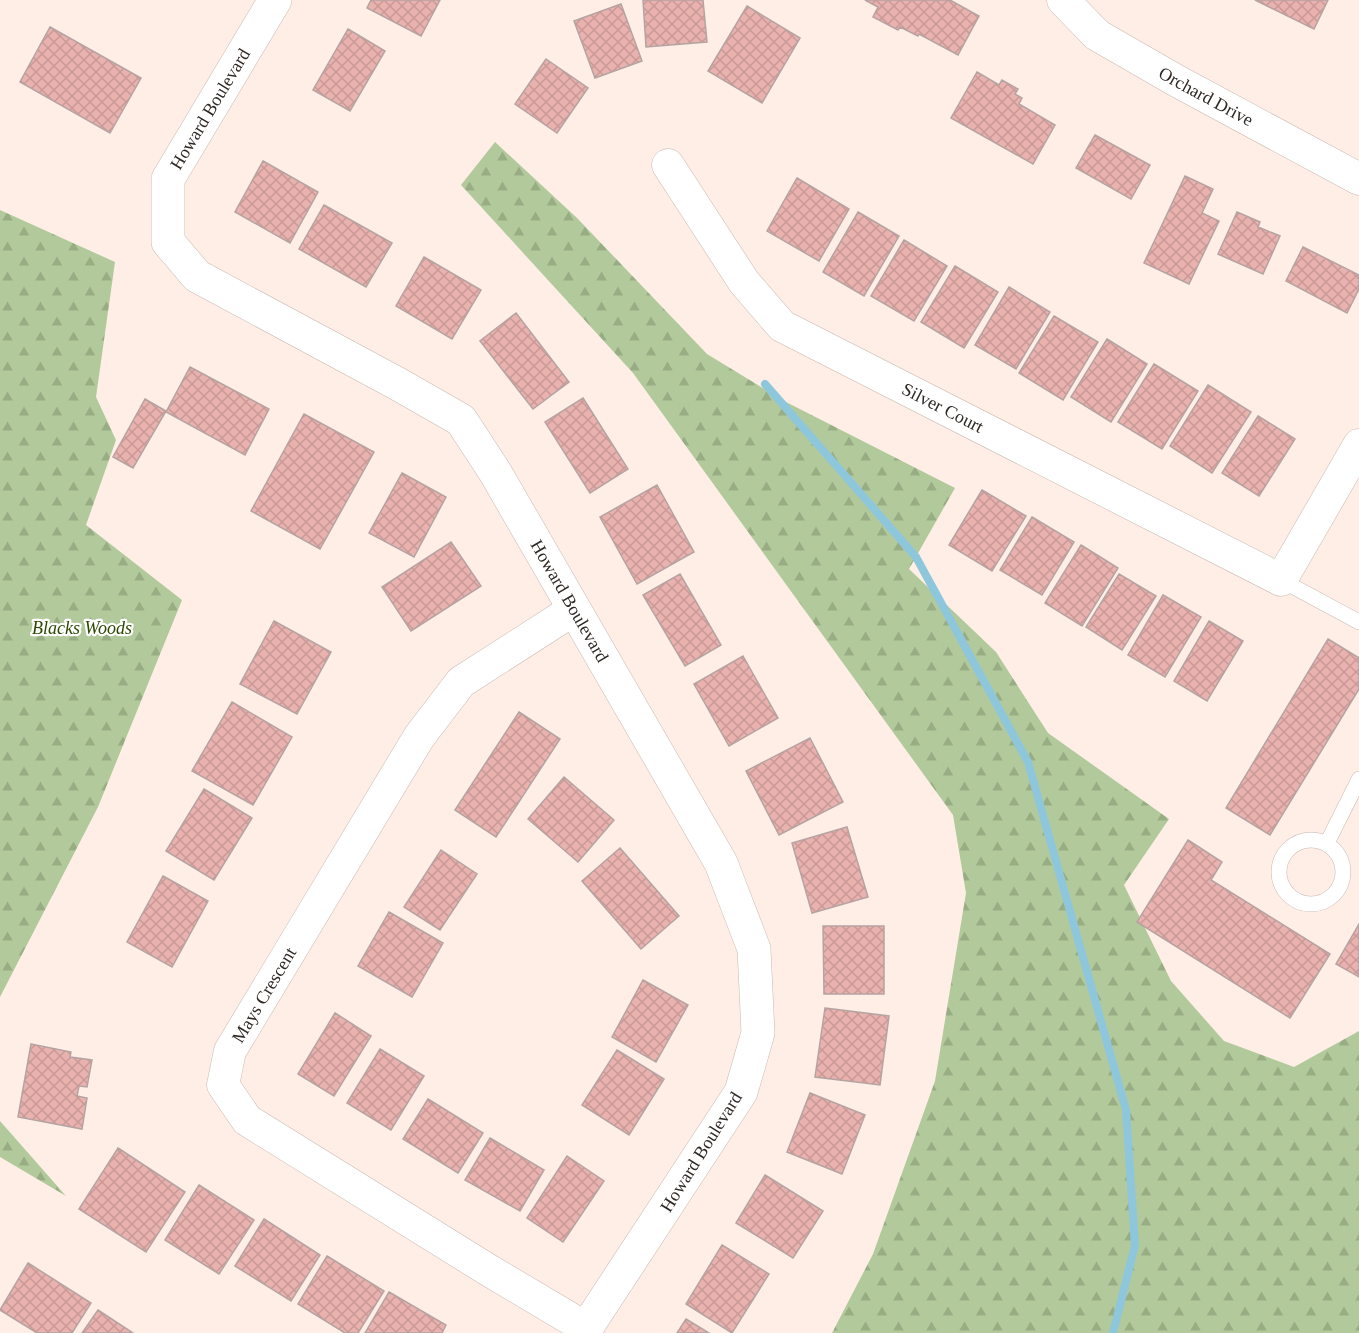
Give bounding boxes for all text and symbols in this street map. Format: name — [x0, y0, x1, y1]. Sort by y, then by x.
street label: Howard Boulevard — [166, 45, 254, 173]
street label: Orchard Drive — [1155, 63, 1257, 130]
street label: Silver Court — [899, 379, 987, 437]
street label: Howard Boulevard — [526, 536, 613, 665]
park label: Blacks Woods — [32, 618, 132, 638]
street label: Mays Crescent — [228, 944, 300, 1046]
street label: Howard Boulevard — [656, 1088, 746, 1216]

